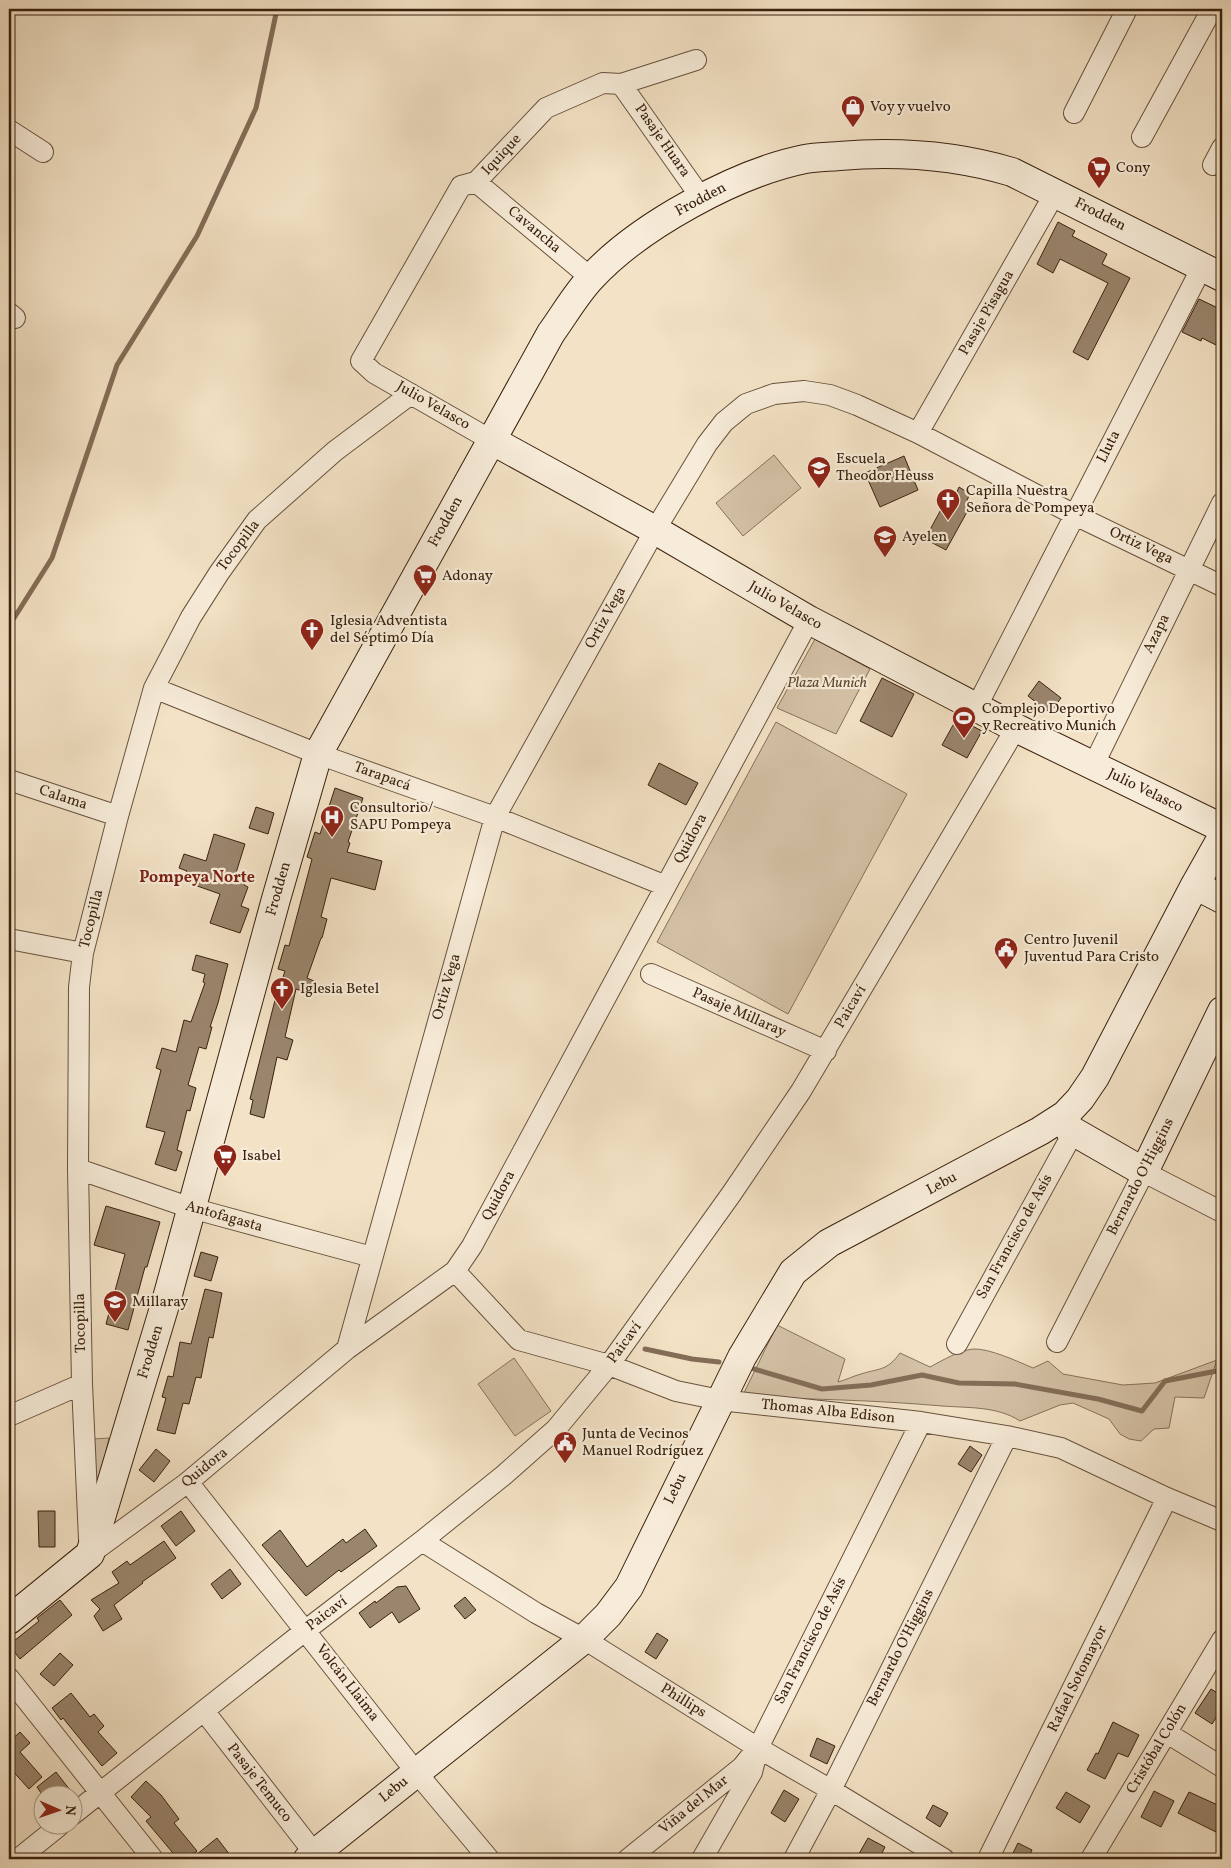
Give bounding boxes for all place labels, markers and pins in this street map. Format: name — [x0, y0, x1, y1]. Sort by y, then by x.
shop icon: Voy y vuelvo — [840, 94, 866, 128]
place label: Voy y vuelvo — [870, 97, 951, 118]
supermarket icon: Cony — [1086, 155, 1112, 189]
place label: Cony — [1116, 158, 1150, 179]
place label: Escuela Theodor Heuss — [836, 449, 934, 487]
school or university icon: Escuela Theodor Heuss — [806, 455, 832, 489]
place label: Capilla Nuestra Señora de Pompeya — [966, 481, 1094, 519]
church icon: Capilla Nuestra Señora de Pompeya — [935, 487, 961, 521]
school or university icon: Ayelen — [872, 524, 898, 558]
place label: Ayelen — [902, 527, 947, 548]
supermarket icon: Adonay — [412, 563, 438, 597]
place label: Adonay — [442, 566, 493, 587]
place label: Iglesia Adventista del Séptimo Día — [330, 611, 447, 649]
church icon: Iglesia Adventista del Séptimo Día — [299, 617, 325, 651]
place label: Complejo Deportivo y Recreativo Munich — [982, 699, 1117, 737]
sports icon: Complejo Deportivo y Recreativo Munich — [951, 705, 977, 739]
place label: Consultorio/ SAPU Pompeya — [350, 798, 452, 836]
hospital icon: Consultorio/ SAPU Pompeya — [319, 804, 345, 838]
place label: Centro Juvenil Juventud Para Cristo — [1024, 930, 1159, 968]
public building icon: Centro Juvenil Juventud Para Cristo — [993, 936, 1019, 970]
church icon: Iglesia Betel — [269, 976, 295, 1010]
place label: Iglesia Betel — [300, 979, 379, 1000]
supermarket icon: Isabel — [212, 1143, 238, 1177]
place label: Isabel — [242, 1146, 281, 1167]
school or university icon: Millaray — [102, 1289, 128, 1323]
place label: Millaray — [132, 1292, 188, 1313]
place label: Junta de Vecinos Manuel Rodríguez — [582, 1424, 703, 1462]
public building icon: Junta de Vecinos Manuel Rodríguez — [552, 1430, 578, 1464]

